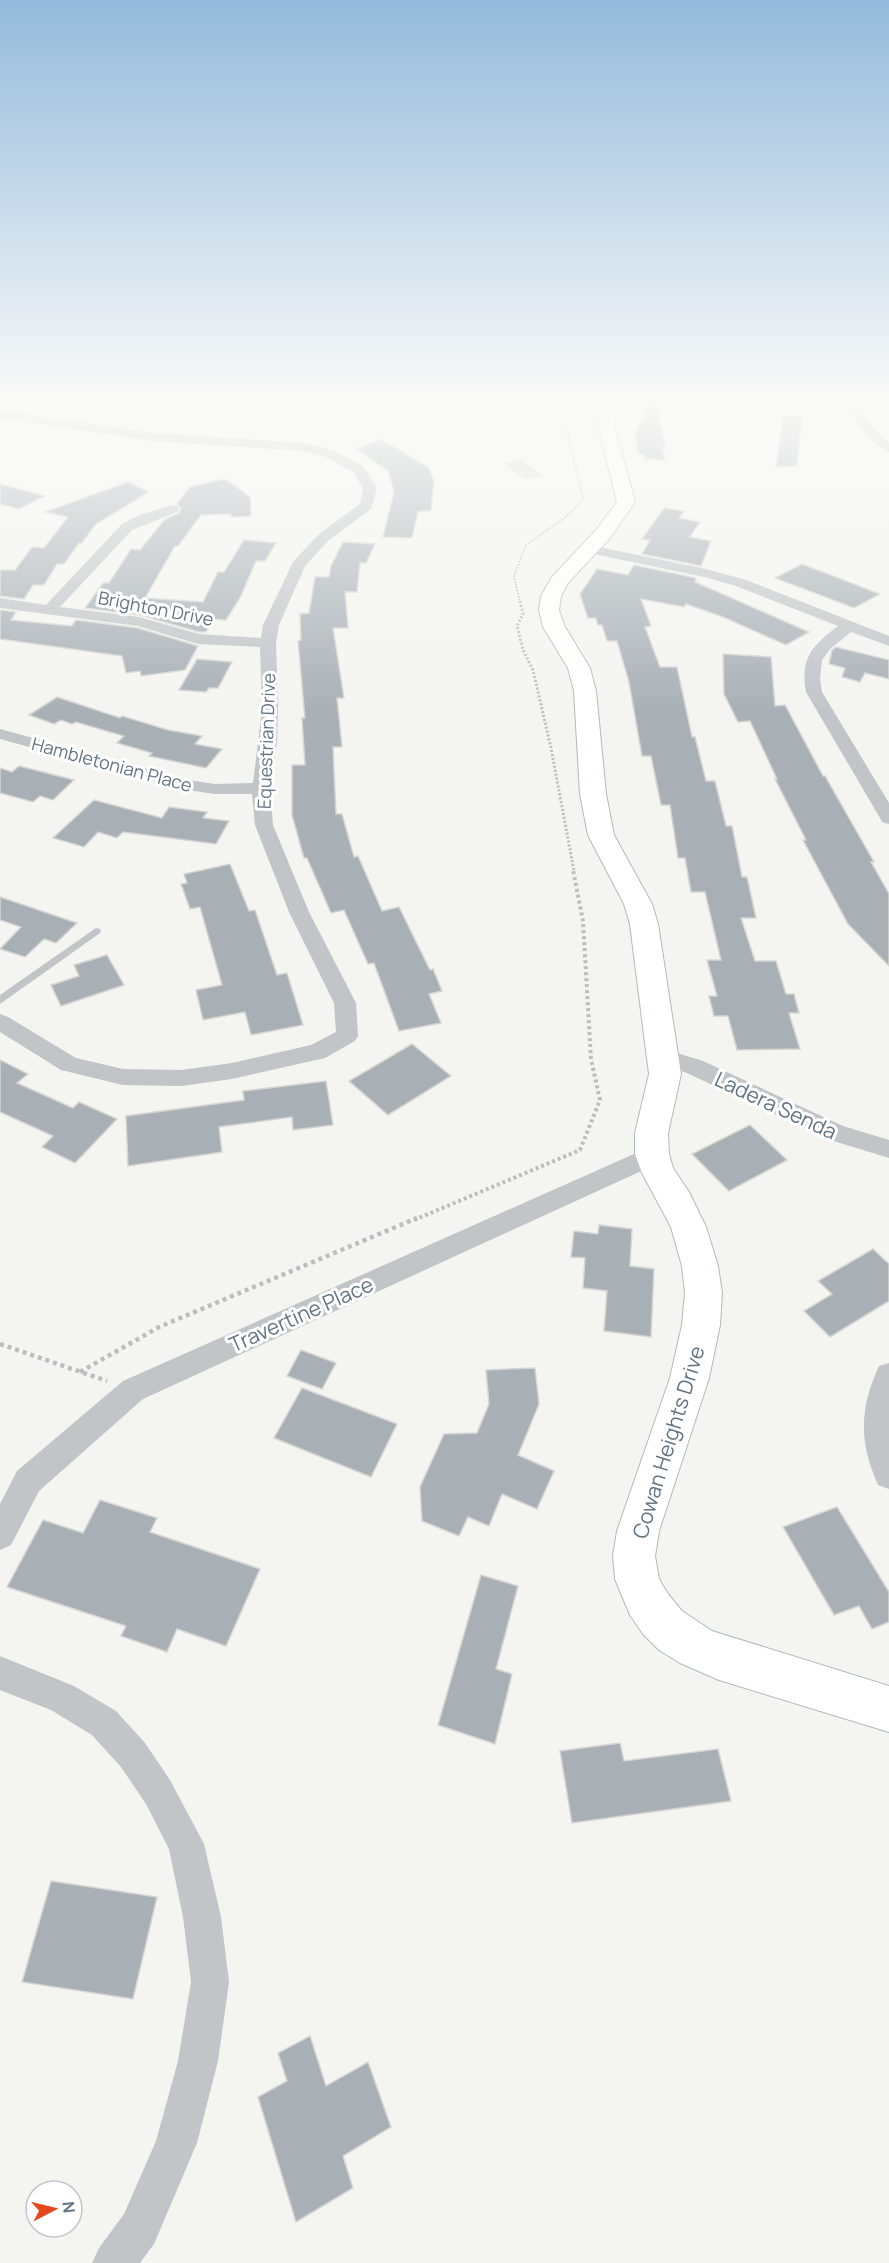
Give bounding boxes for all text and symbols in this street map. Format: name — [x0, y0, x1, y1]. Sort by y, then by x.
street label: Brighton Drive — [96, 585, 216, 631]
street label: Equestrian Drive — [252, 673, 280, 809]
street label: Hambletonian Place — [29, 731, 195, 797]
street label: Ladera Senda — [710, 1065, 842, 1145]
street label: Travertine Place — [225, 1270, 377, 1358]
street label: Cowan Heights Drive — [625, 1342, 711, 1542]
north arrow — [24, 2179, 84, 2239]
text: N — [57, 2200, 81, 2214]

